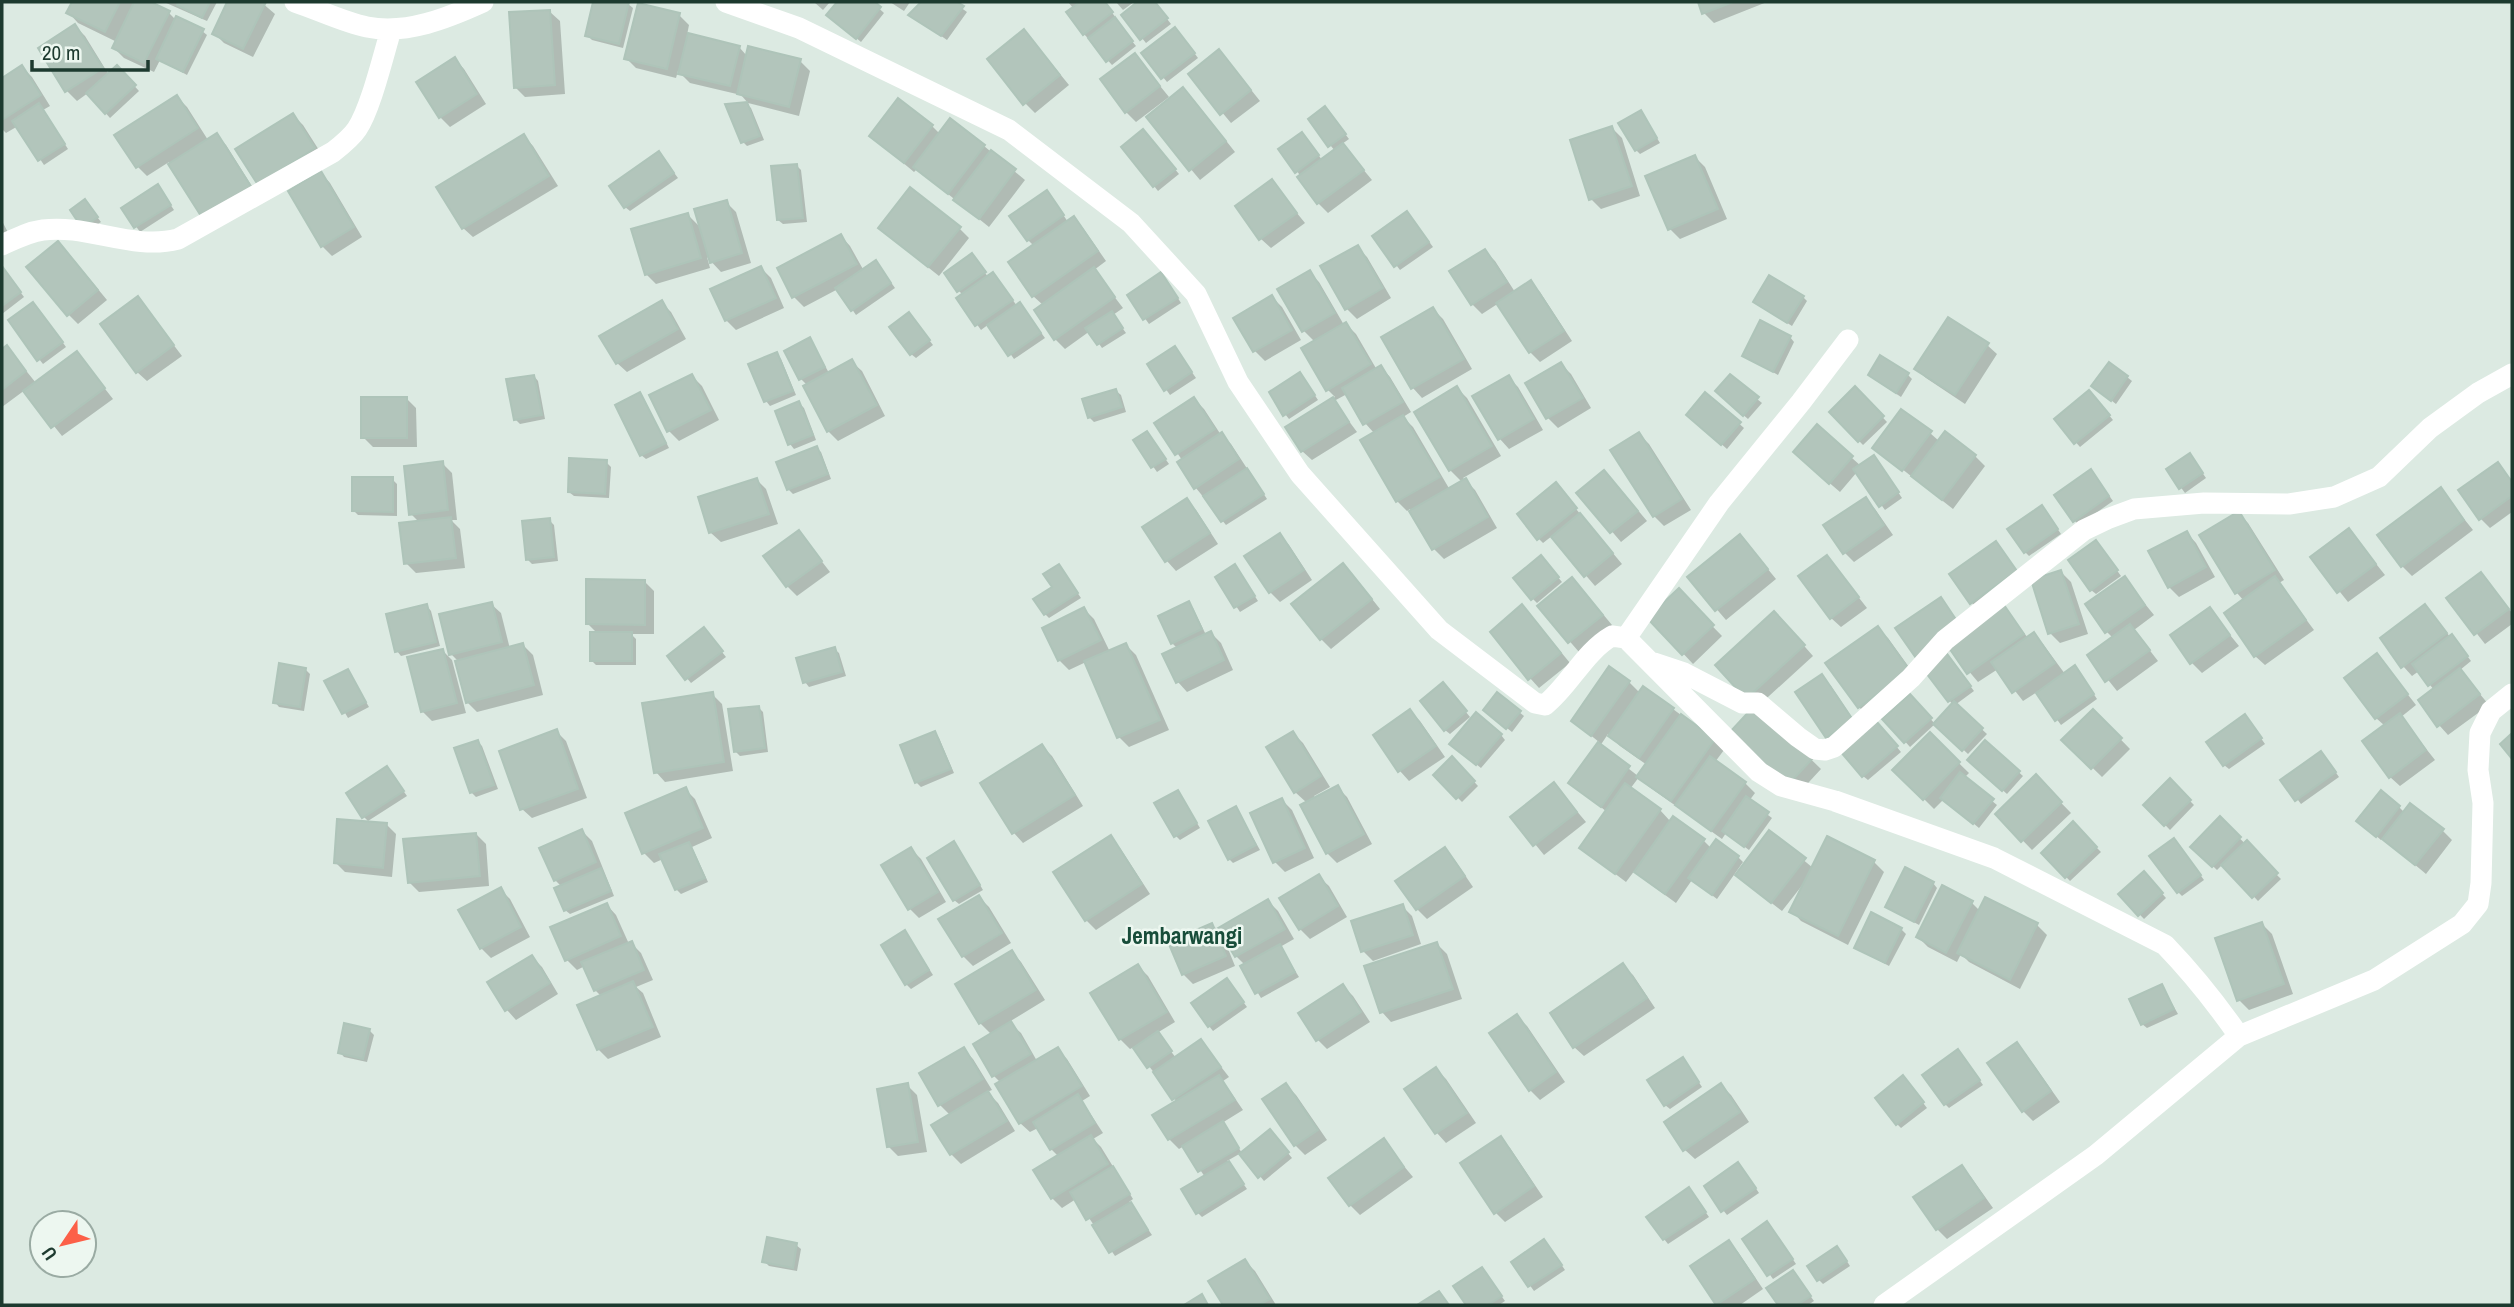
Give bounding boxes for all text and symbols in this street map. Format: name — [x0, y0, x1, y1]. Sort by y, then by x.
scale bar — [32, 28, 147, 72]
text: 20 m — [42, 38, 80, 67]
district label: Jembarwangi — [1122, 920, 1242, 951]
north arrow — [28, 1209, 98, 1279]
text: U — [35, 1242, 63, 1266]

